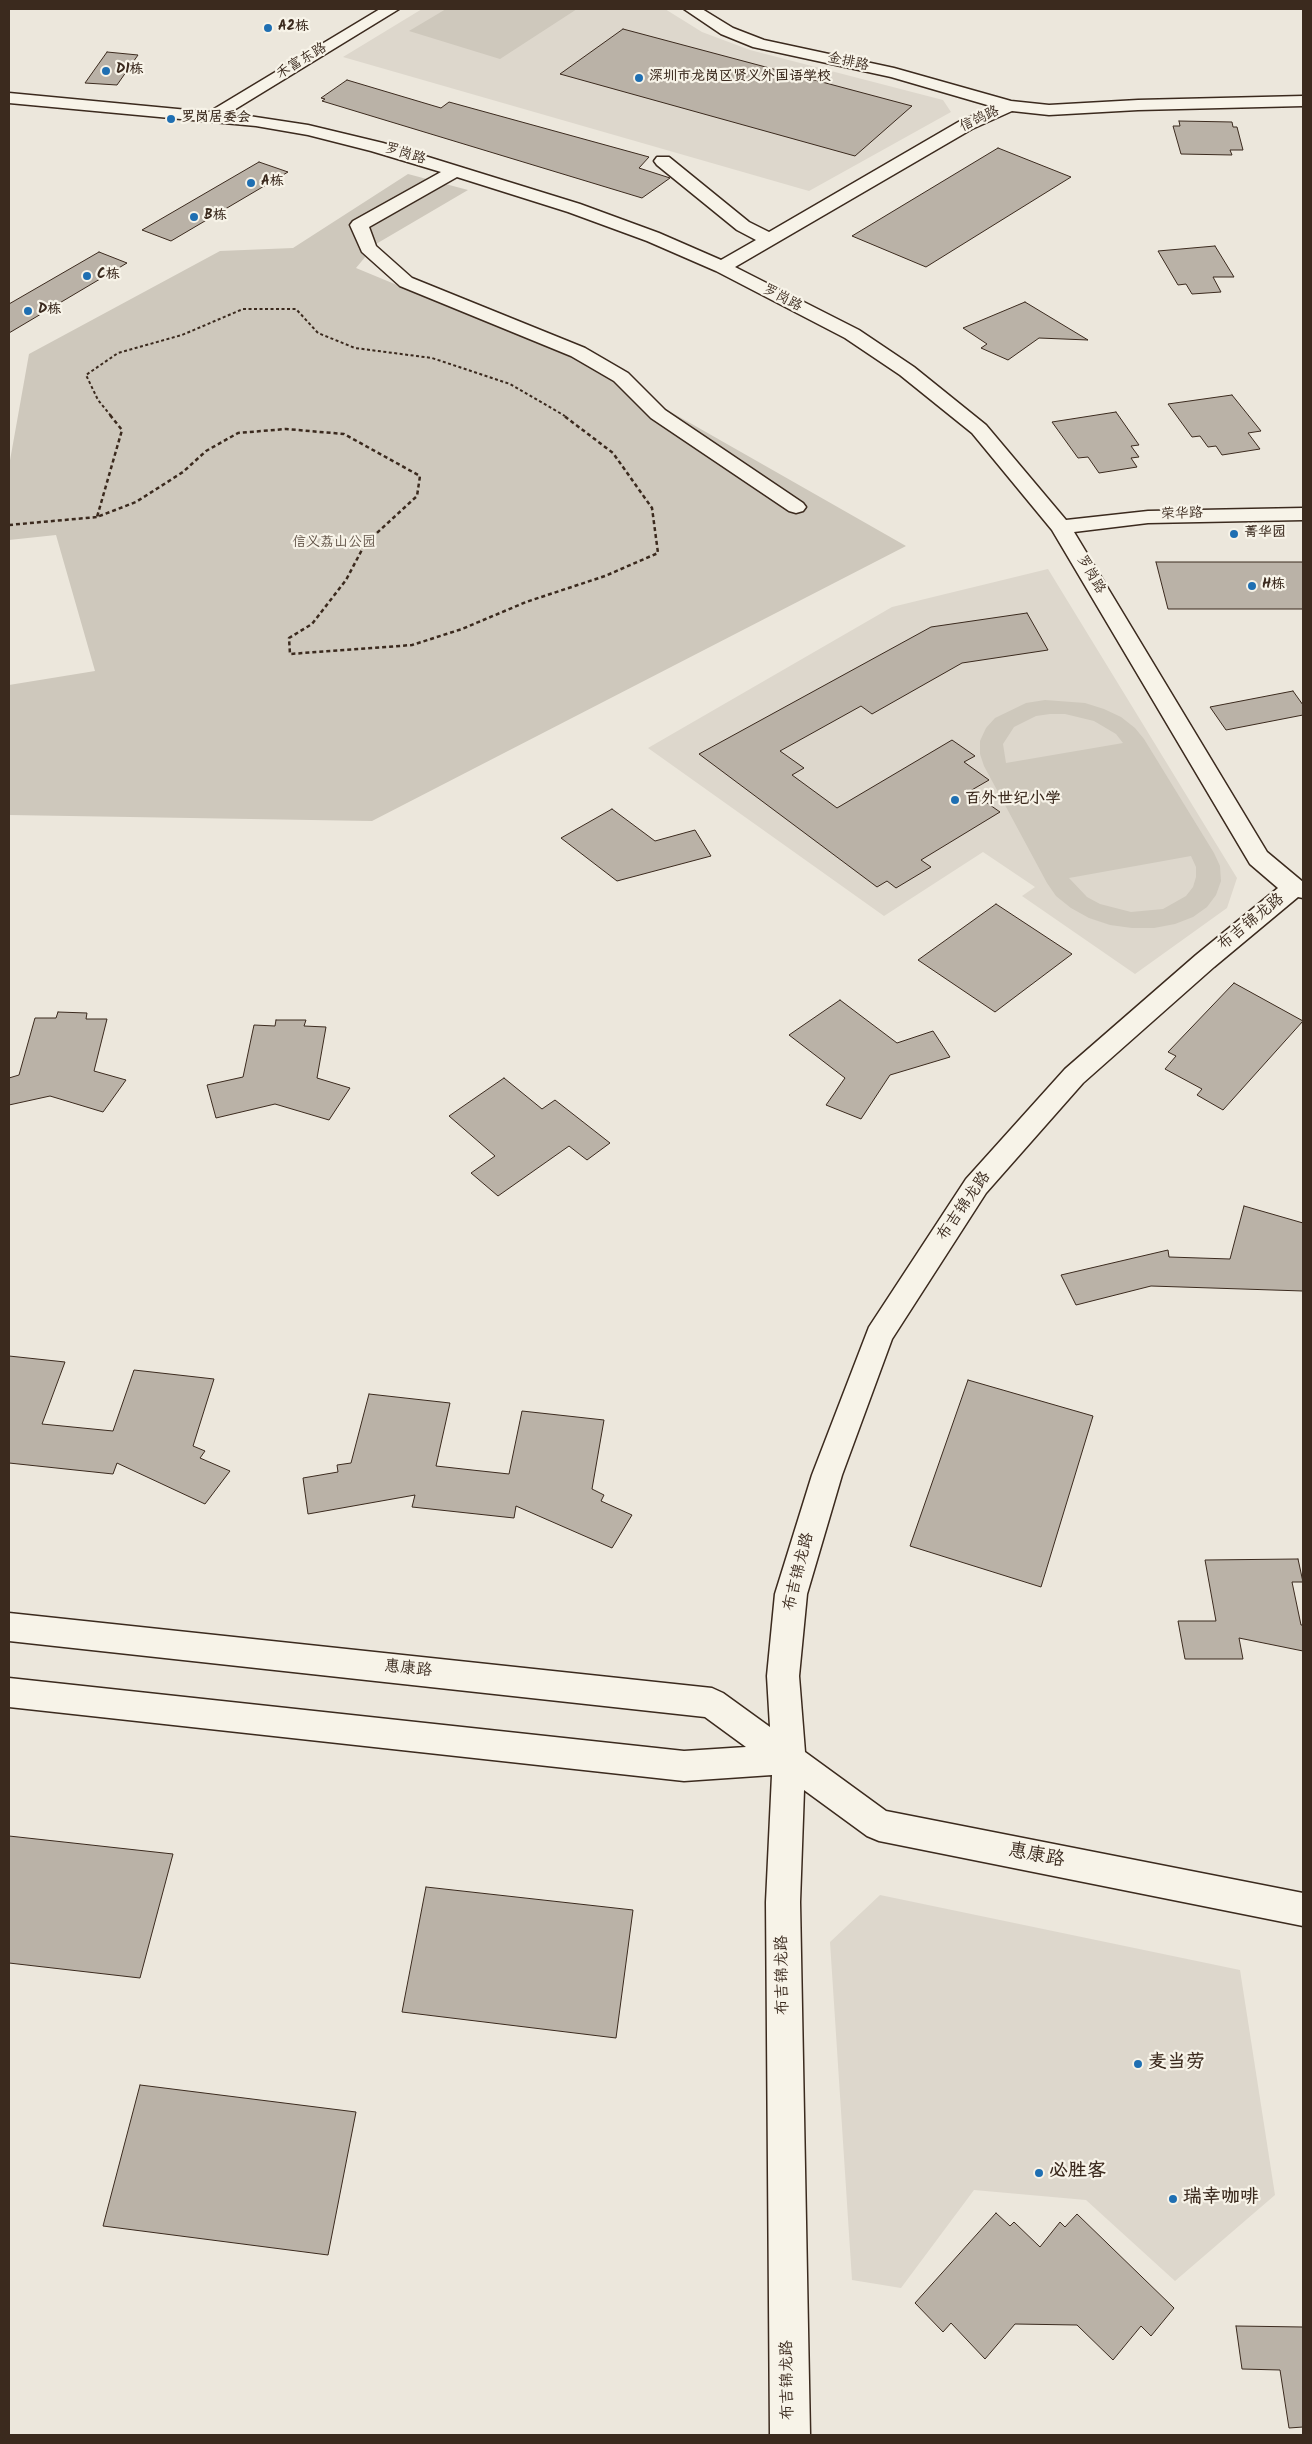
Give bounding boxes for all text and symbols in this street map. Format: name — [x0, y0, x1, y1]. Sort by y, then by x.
place label: A2栋 — [278, 20, 309, 36]
marker: A2栋 — [262, 22, 274, 34]
street label: 禾富东路 — [274, 40, 330, 84]
street label: 金排路 — [826, 50, 870, 76]
place label: D1栋 — [116, 63, 144, 79]
marker: D1栋 — [100, 65, 112, 77]
place label: 深圳市龙岗区贤义外国语学校 — [649, 70, 831, 86]
marker: 深圳市龙岗区贤义外国语学校 — [633, 72, 645, 84]
street label: 信鸽路 — [957, 104, 1003, 136]
place label: 罗岗居委会 — [181, 111, 251, 127]
marker: 罗岗居委会 — [165, 113, 177, 125]
street label: 罗岗路 — [382, 141, 428, 169]
place label: A栋 — [261, 175, 284, 191]
marker: A栋 — [245, 177, 257, 189]
place label: B栋 — [204, 209, 227, 225]
marker: B栋 — [188, 211, 200, 223]
place label: C栋 — [97, 268, 120, 284]
marker: C栋 — [81, 270, 93, 282]
street label: 罗岗路 — [760, 282, 804, 316]
place label: D栋 — [38, 303, 61, 319]
marker: D栋 — [22, 305, 34, 317]
street label: 荣华路 — [1161, 506, 1203, 524]
place label: 菁华园 — [1244, 526, 1286, 542]
marker: 菁华园 — [1228, 528, 1240, 540]
park label: 信义荔山公园 — [292, 536, 376, 552]
street label: 罗岗路 — [1072, 553, 1108, 597]
place label: H栋 — [1262, 578, 1285, 594]
marker: H栋 — [1246, 580, 1258, 592]
place label: 百外世纪小学 — [965, 790, 1061, 810]
marker: 百外世纪小学 — [949, 794, 961, 806]
street label: 布吉锦龙路 — [1215, 890, 1289, 956]
street label: 布吉锦龙路 — [934, 1169, 996, 1245]
street label: 布吉锦龙路 — [781, 1531, 819, 1613]
street label: 惠康路 — [383, 1658, 433, 1682]
street label: 惠康路 — [1006, 1840, 1066, 1874]
street label: 布吉锦龙路 — [774, 1935, 794, 2015]
place label: 麦当劳 — [1148, 2053, 1205, 2075]
marker: 麦当劳 — [1132, 2058, 1144, 2070]
place label: 必胜客 — [1049, 2162, 1106, 2184]
marker: 必胜客 — [1033, 2167, 1045, 2179]
place label: 瑞幸咖啡 — [1183, 2188, 1259, 2210]
marker: 瑞幸咖啡 — [1167, 2193, 1179, 2205]
street label: 布吉锦龙路 — [779, 2340, 799, 2420]

